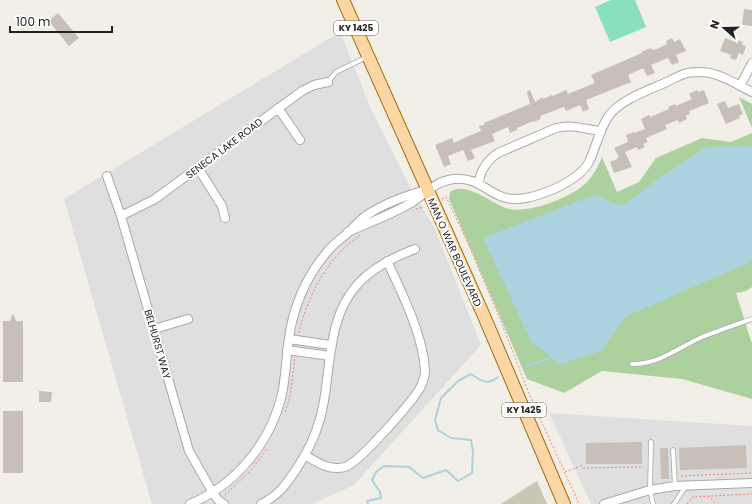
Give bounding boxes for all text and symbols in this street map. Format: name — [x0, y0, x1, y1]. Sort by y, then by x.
scale bar — [10, 8, 112, 34]
north arrow — [704, 8, 744, 48]
text: 100 m — [16, 13, 50, 30]
text: N — [706, 18, 724, 31]
road number: KY 1425 — [334, 21, 378, 35]
street label: SENECA LAKE ROAD — [183, 114, 266, 182]
street label: MAN O WAR BOULEVARD — [424, 195, 485, 309]
street label: BELHURST WAY — [140, 308, 175, 381]
road number: KY 1425 — [502, 403, 546, 417]

